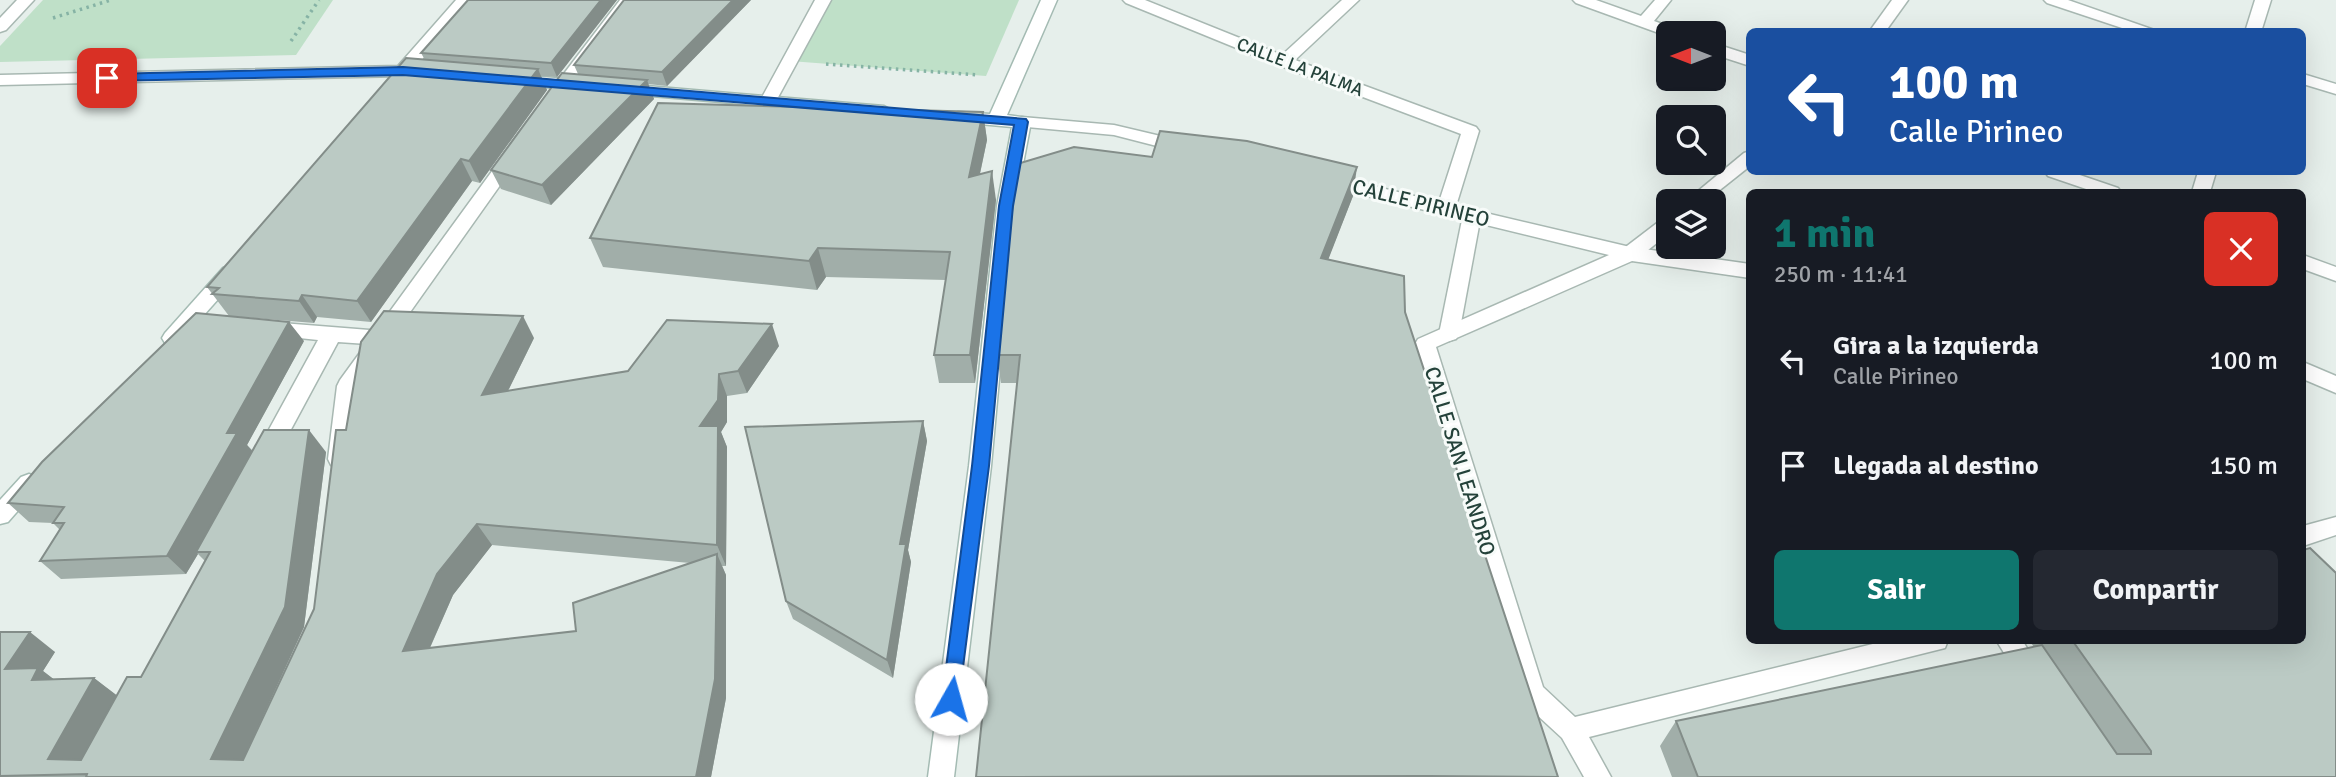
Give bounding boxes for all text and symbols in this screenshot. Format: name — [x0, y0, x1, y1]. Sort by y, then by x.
north arrow — [1656, 21, 1726, 91]
map controls — [1656, 21, 1726, 259]
street label: CALLE LA PALMA — [1234, 33, 1366, 101]
pin — [77, 48, 137, 108]
text: 100 m — [1889, 52, 2019, 112]
icon: left — [1774, 56, 1865, 147]
icon: arrive — [88, 59, 126, 97]
button: search — [1656, 105, 1726, 175]
text: Calle Pirineo — [1889, 112, 2063, 151]
street label: CALLE PIRINEO — [1350, 173, 1492, 233]
button: layers — [1656, 189, 1726, 259]
text: 1 min — [1774, 208, 1875, 259]
button: close — [2204, 212, 2278, 286]
text: 250 m · 11:41 — [1774, 260, 1908, 289]
text: Gira a la izquierda — [1833, 330, 2039, 362]
icon: left — [1774, 342, 1812, 380]
text: 100 m — [2209, 345, 2278, 377]
text: Calle Pirineo — [1833, 362, 1958, 391]
street label: CALLE SAN LEANDRO — [1419, 363, 1501, 559]
icon: arrive — [1774, 447, 1812, 485]
text: Llegada al destino — [1833, 450, 2039, 482]
text: 150 m — [2209, 450, 2278, 482]
button: Salir — [1774, 550, 2019, 630]
button: Compartir — [2033, 550, 2278, 630]
position arrow — [914, 662, 988, 736]

